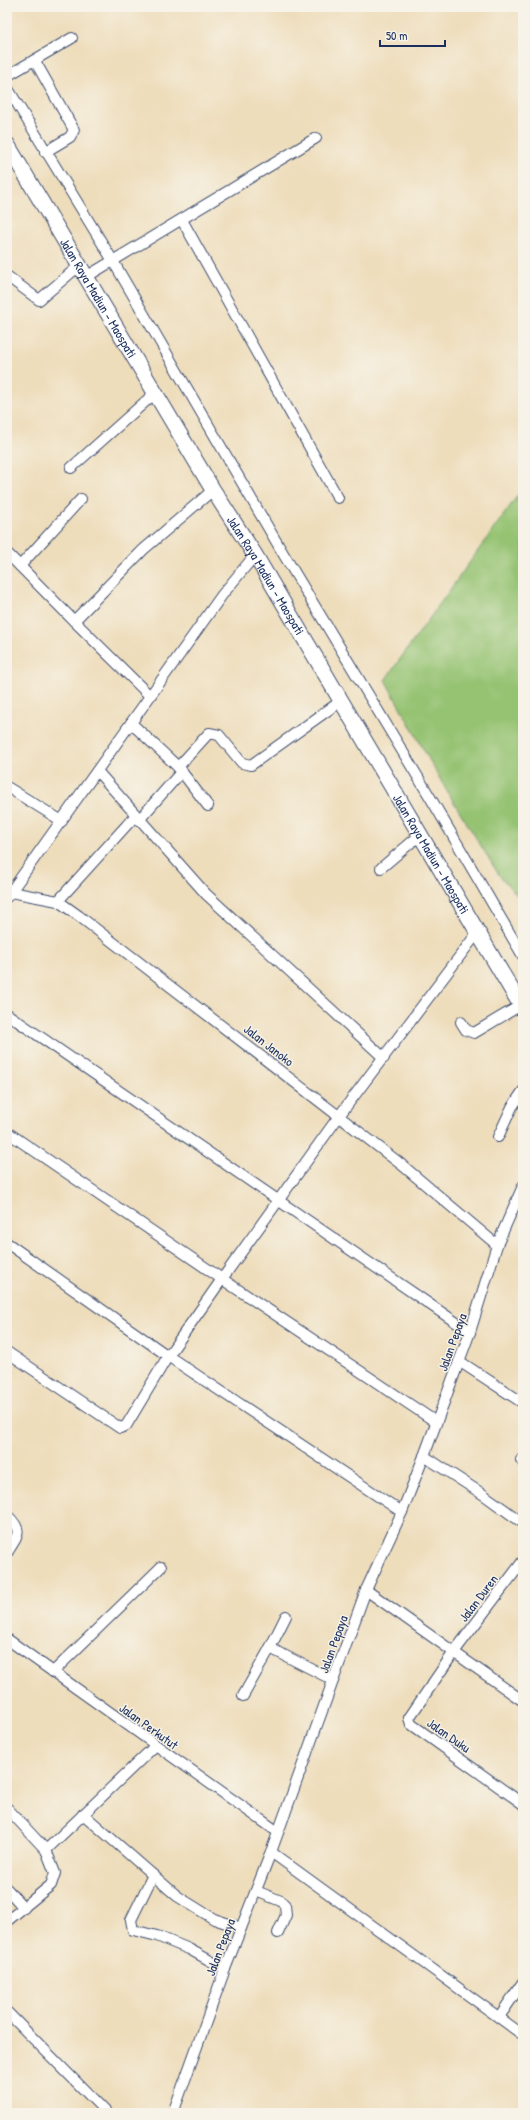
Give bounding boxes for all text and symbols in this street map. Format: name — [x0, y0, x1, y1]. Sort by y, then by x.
scale bar — [380, 22, 445, 48]
text: 50 m — [386, 27, 407, 44]
street label: Jalan Raya Madiun - Maospati — [56, 235, 141, 361]
street label: Jalan Raya Madiun - Maospati — [223, 512, 309, 638]
street label: Jalan Raya Madiun - Maospati — [389, 790, 474, 917]
street label: Jalan Janoko — [240, 1020, 298, 1070]
street label: Jalan Pepaya — [433, 1311, 471, 1373]
street label: Jalan Duren — [454, 1571, 502, 1625]
street label: Jalan Pepaya — [314, 1613, 352, 1675]
street label: Jalan Perkutut — [116, 1699, 182, 1754]
street label: Jalan Duku — [424, 1713, 474, 1757]
street label: Jalan Pepaya — [201, 1916, 239, 1978]

